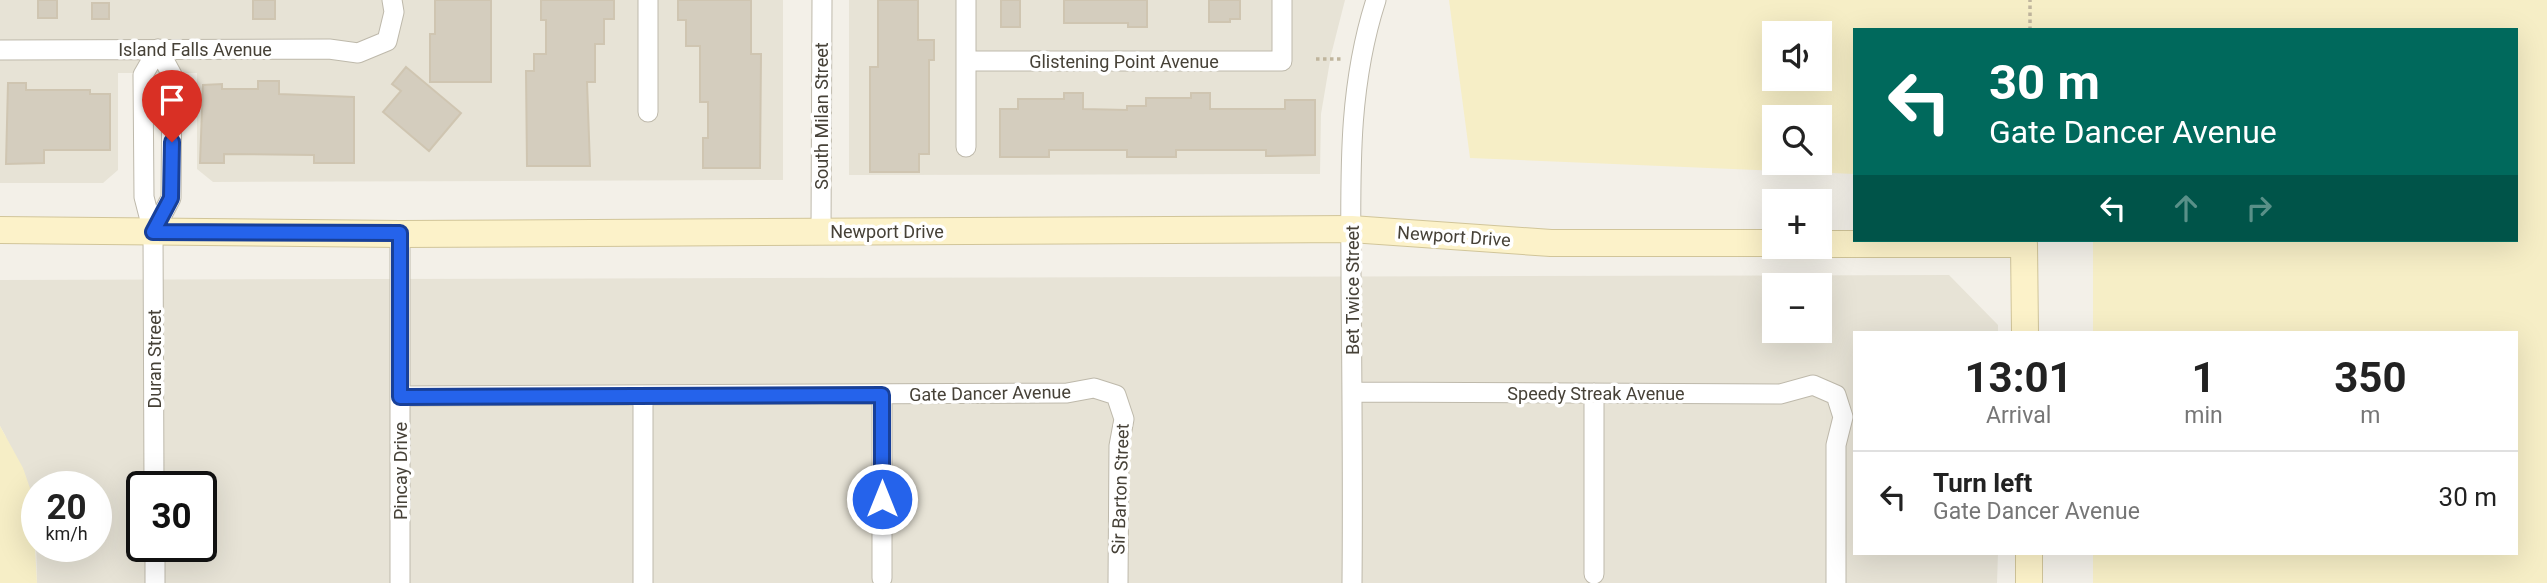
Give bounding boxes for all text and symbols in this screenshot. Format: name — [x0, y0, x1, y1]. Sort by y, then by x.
map controls — [1762, 21, 1832, 343]
button: sound — [1762, 21, 1832, 91]
street label: Island Falls Avenue — [118, 39, 272, 60]
street label: South Milan Street — [811, 42, 832, 190]
street label: Glistening Point Avenue — [1029, 51, 1219, 72]
text: 30 m — [1989, 54, 2100, 111]
icon: left — [1874, 56, 1965, 147]
pin — [142, 70, 202, 142]
icon: arrive — [153, 81, 191, 119]
button: search — [1762, 105, 1832, 175]
text: Gate Dancer Avenue — [1989, 113, 2277, 151]
button: + — [1762, 189, 1832, 259]
icon: left — [2094, 189, 2132, 227]
icon: ahead — [2167, 189, 2205, 227]
icon: right — [2240, 189, 2278, 227]
street label: Newport Drive — [830, 221, 944, 242]
street label: Newport Drive — [1397, 222, 1511, 250]
street label: Bet Twice Street — [1342, 225, 1363, 355]
button: − — [1762, 273, 1832, 343]
street label: Duran Street — [144, 309, 165, 409]
text: 13:01 — [1965, 353, 2073, 402]
text: 1 — [2191, 353, 2216, 402]
text: 350 — [2334, 353, 2407, 402]
street label: Gate Dancer Avenue — [909, 381, 1071, 405]
street label: Speedy Streak Avenue — [1507, 383, 1685, 404]
text: Arrival — [1986, 402, 2051, 429]
text: min — [2184, 402, 2223, 429]
text: m — [2360, 402, 2380, 429]
street label: Pincay Drive — [390, 422, 411, 520]
street label: Sir Barton Street — [1107, 423, 1133, 555]
position arrow — [845, 462, 919, 536]
text: Turn left — [1933, 468, 2032, 498]
speed limit sign: 30 — [126, 471, 217, 562]
icon: left — [1874, 478, 1912, 516]
text: 30 m — [2439, 482, 2497, 512]
text: 20 — [46, 487, 87, 528]
text: Gate Dancer Avenue — [1933, 498, 2140, 525]
text: km/h — [45, 523, 88, 544]

